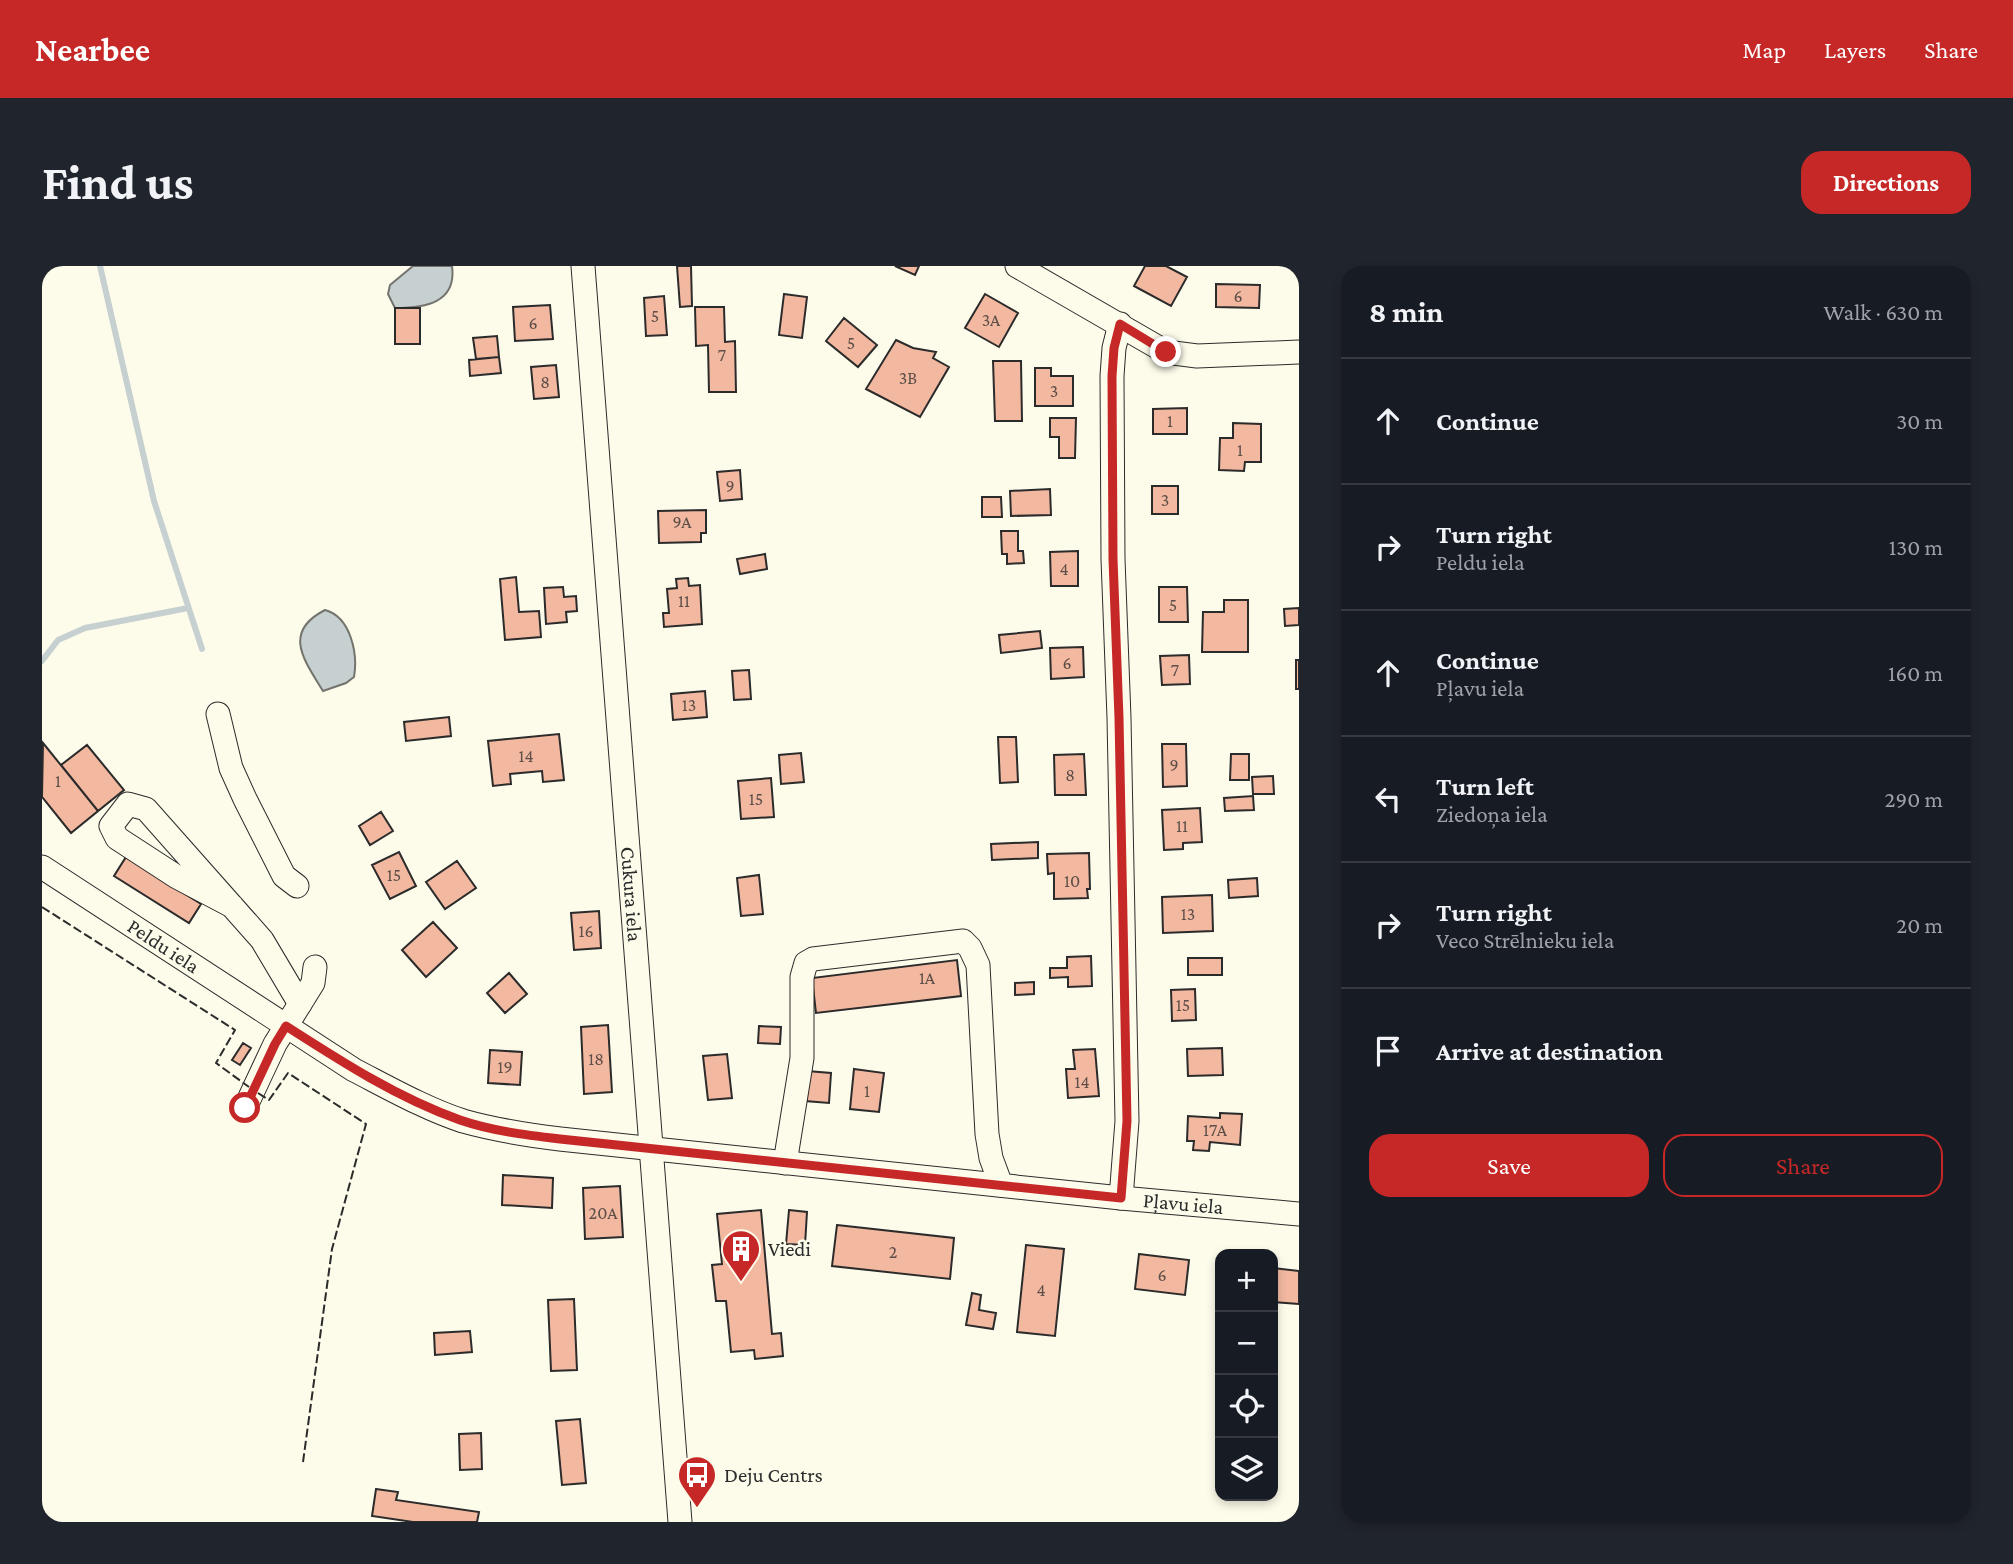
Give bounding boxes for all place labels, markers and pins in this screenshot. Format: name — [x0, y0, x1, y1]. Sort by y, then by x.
building icon: Viedi — [720, 1228, 762, 1283]
place label: Viedi — [768, 1237, 811, 1261]
bus stop icon: Deju Centrs — [676, 1454, 718, 1509]
place label: Deju Centrs — [724, 1463, 823, 1487]

